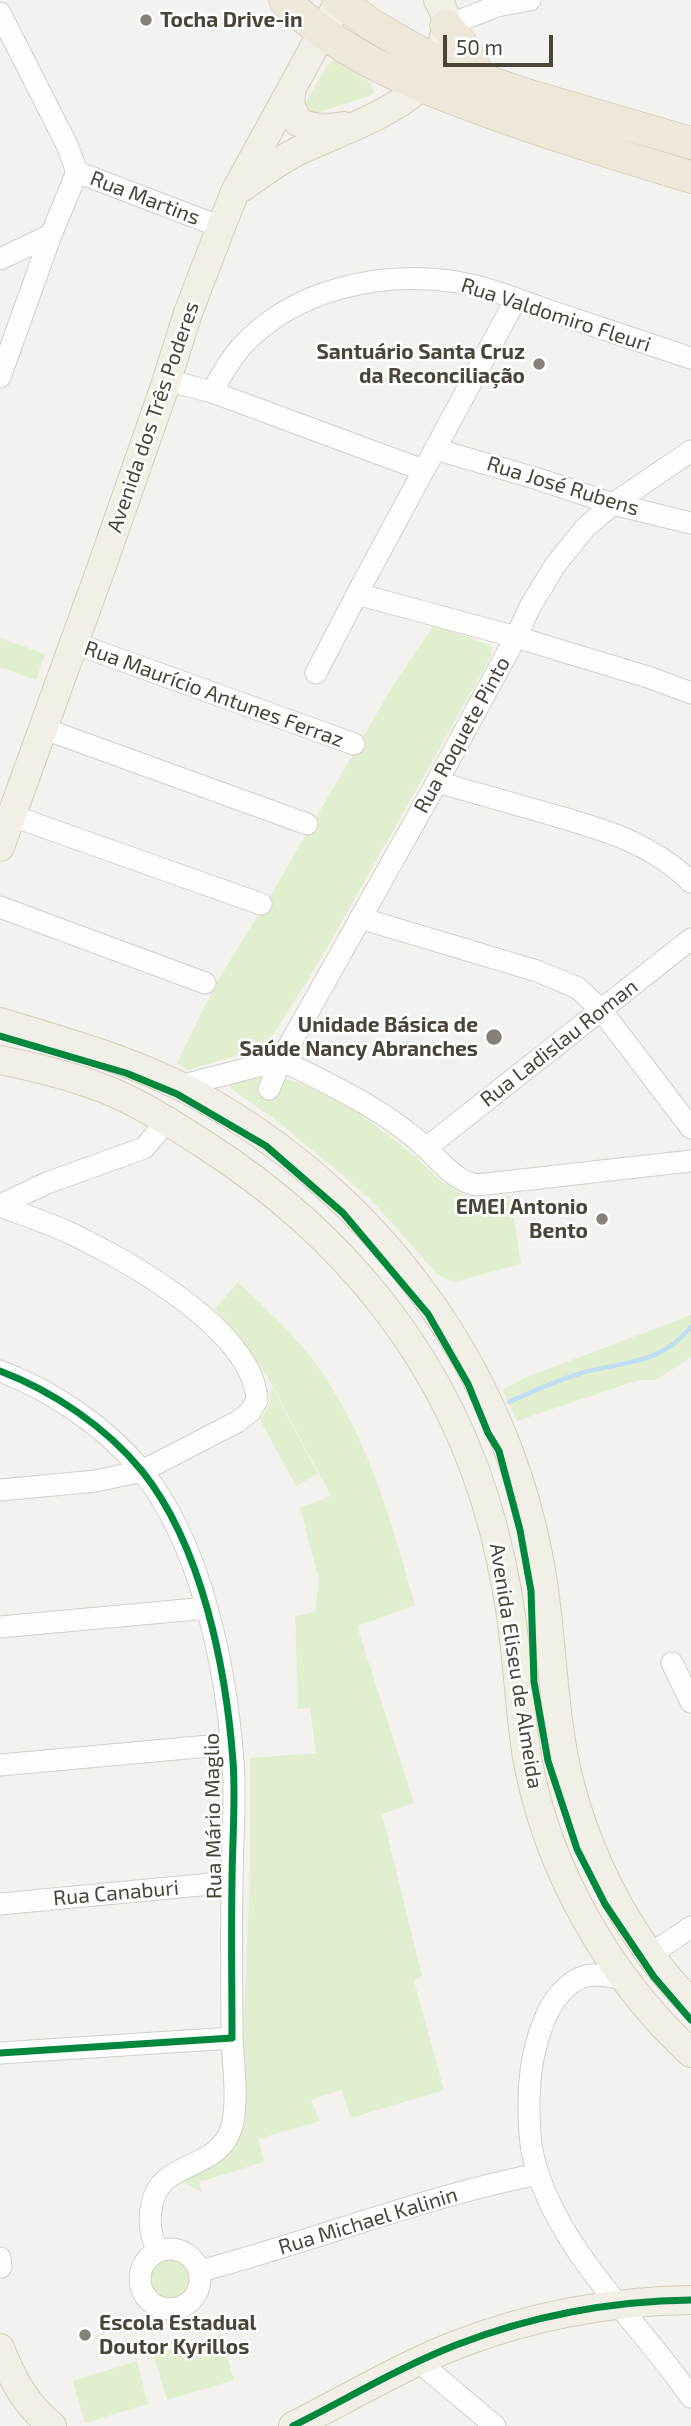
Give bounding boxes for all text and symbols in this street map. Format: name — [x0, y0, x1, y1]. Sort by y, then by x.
place label: Tocha Drive-in — [160, 7, 303, 33]
marker: Tocha Drive-in — [138, 12, 154, 28]
scale bar — [446, 21, 556, 65]
text: 50 m — [456, 34, 503, 59]
street label: Rua Martins — [87, 166, 203, 230]
street label: Rua Valdomiro Fleuri — [458, 272, 654, 358]
street label: Avenida dos Três Poderes — [102, 298, 204, 536]
place label: Santuário Santa Cruz da Reconciliação — [317, 339, 525, 389]
marker: Santuário Santa Cruz da Reconciliação — [531, 356, 547, 372]
street label: Rua José Rubens — [484, 451, 642, 521]
street label: Rua Maurício Antunes Ferraz — [81, 635, 347, 753]
street label: Rua Roquete Pinto — [409, 652, 515, 818]
street label: Rua Ladislau Roman — [475, 974, 643, 1112]
place label: Unidade Básica de Saúde Nancy Abranches — [240, 1012, 478, 1062]
marker: Unidade Básica de Saúde Nancy Abranches — [484, 1027, 504, 1047]
place label: EMEI Antonio Bento — [456, 1194, 588, 1244]
marker: EMEI Antonio Bento — [594, 1211, 610, 1227]
street label: Avenida Eliseu de Almeida — [484, 1541, 548, 1791]
street label: Rua Mário Maglio — [199, 1733, 227, 1899]
street label: Rua Canaburi — [52, 1875, 180, 1911]
street label: Rua Michael Kalinin — [275, 2182, 461, 2260]
place label: Escola Estadual Doutor Kyrillos — [99, 2310, 256, 2360]
marker: Escola Estadual Doutor Kyrillos — [77, 2327, 93, 2343]

